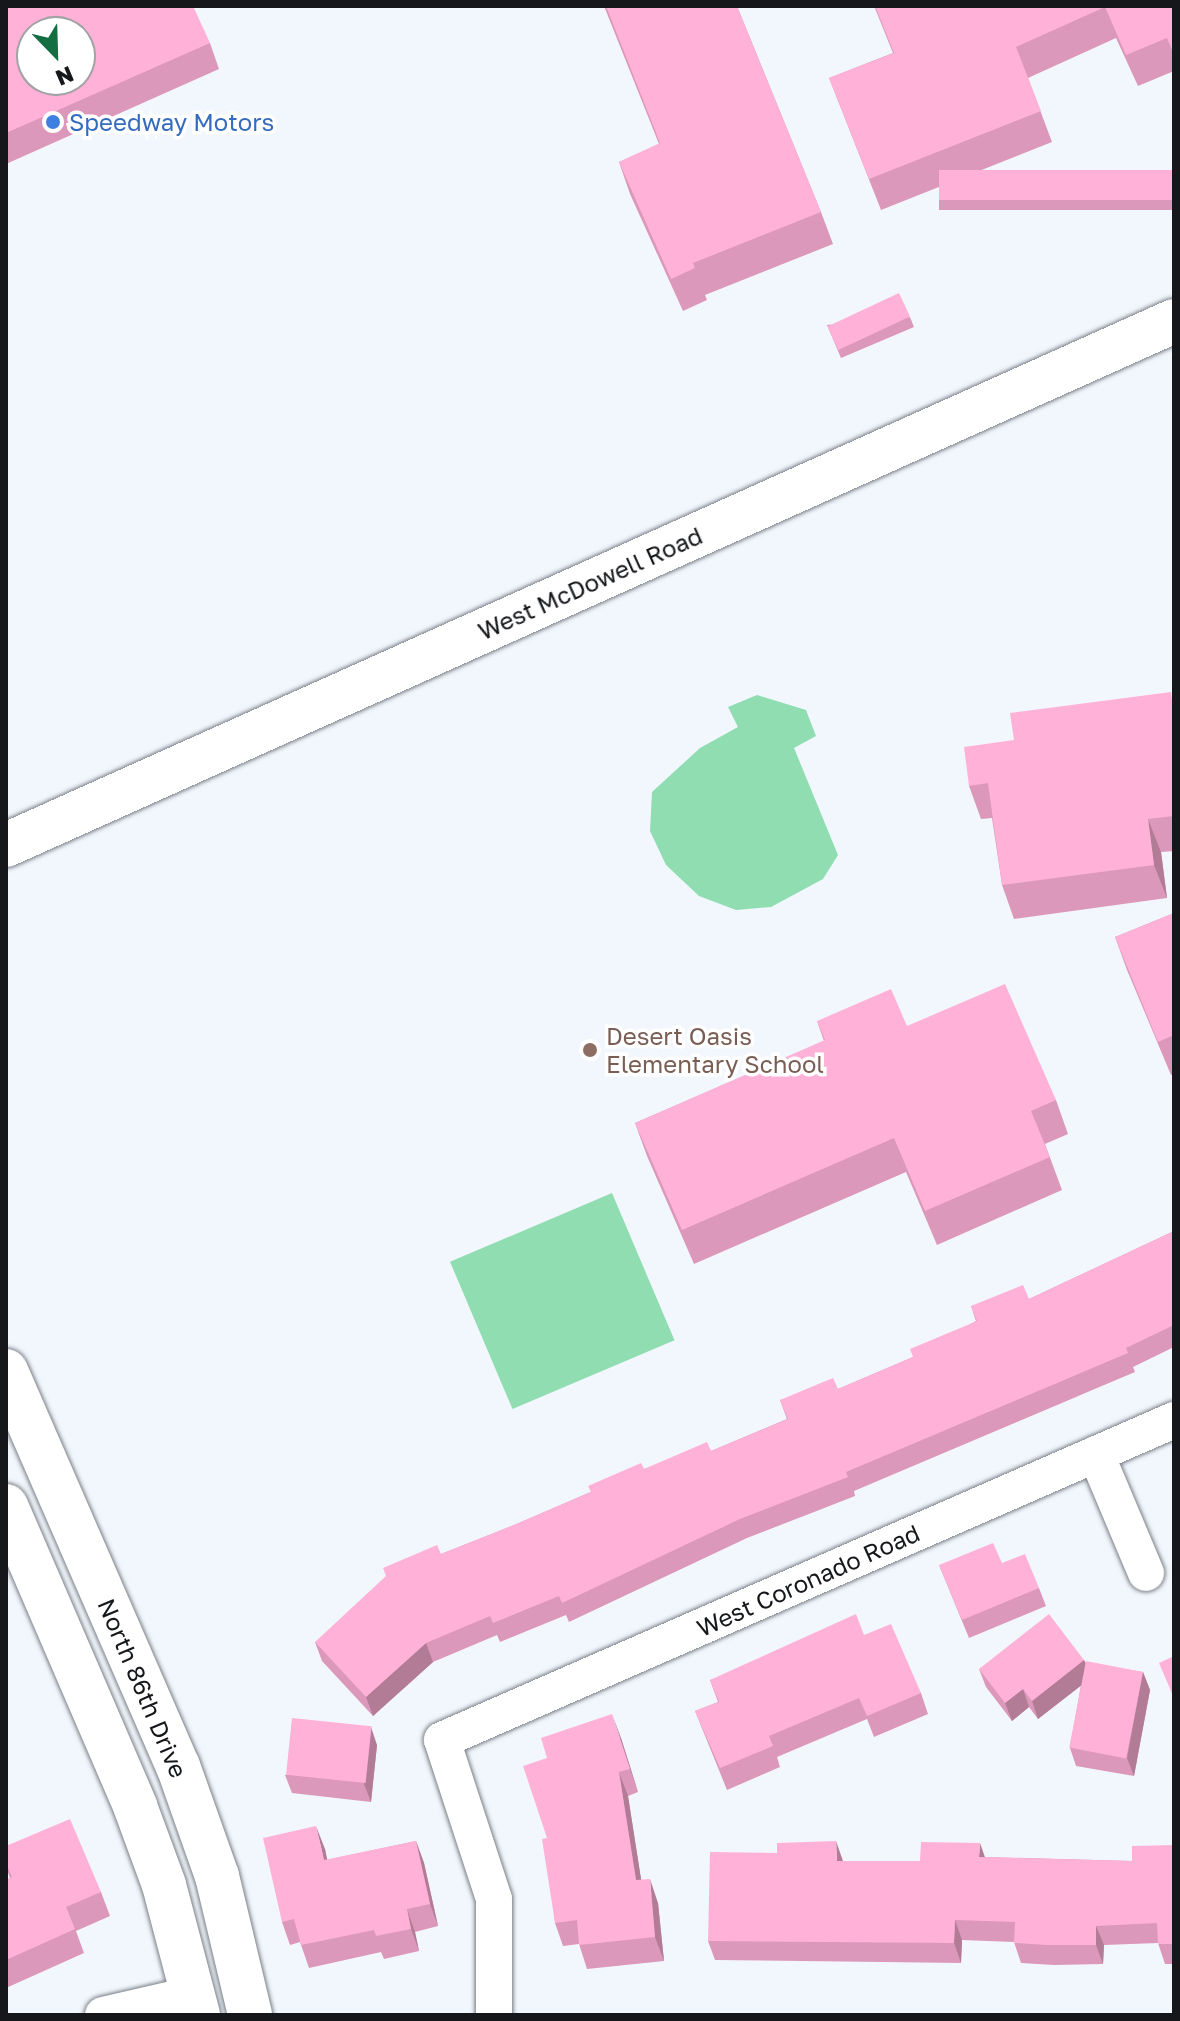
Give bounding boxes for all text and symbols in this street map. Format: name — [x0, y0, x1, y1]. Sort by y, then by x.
north arrow — [16, 16, 96, 96]
text: N — [52, 61, 78, 92]
place label: Speedway Motors — [69, 108, 274, 136]
marker: Speedway Motors — [44, 113, 62, 131]
street label: West McDowell Road — [473, 521, 707, 645]
place label: Desert Oasis Elementary School — [606, 1022, 824, 1078]
marker: Desert Oasis Elementary School — [581, 1041, 599, 1059]
street label: West Coronado Road — [692, 1518, 924, 1642]
street label: North 86th Drive — [92, 1594, 194, 1782]

